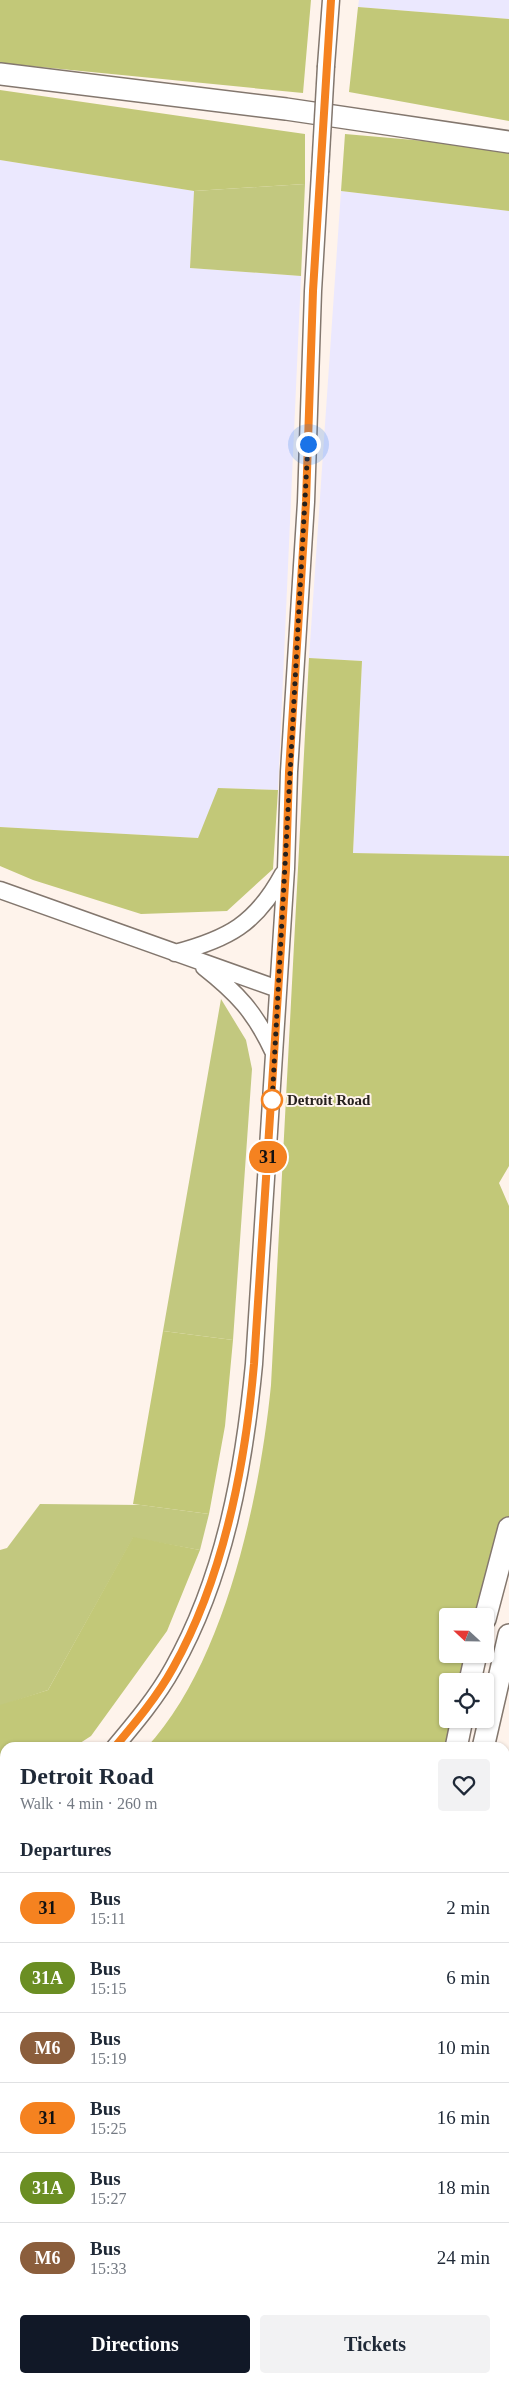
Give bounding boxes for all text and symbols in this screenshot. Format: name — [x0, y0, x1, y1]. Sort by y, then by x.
your location — [296, 432, 321, 457]
marker: Detroit Road — [261, 1089, 283, 1111]
place label: Detroit Road — [287, 1092, 371, 1108]
line badge: 31 — [246, 1141, 290, 1173]
text: 31 — [259, 1147, 277, 1167]
north arrow — [439, 1608, 494, 1662]
map controls — [439, 1608, 494, 1728]
button: locate — [439, 1673, 494, 1728]
button: heart — [438, 1759, 490, 1811]
text: Detroit Road — [20, 1763, 154, 1789]
text: Walk · 4 min · 260 m — [20, 1795, 157, 1812]
text: Departures — [20, 1839, 111, 1860]
text: Bus — [90, 1888, 121, 1909]
text: 2 min — [446, 1897, 490, 1918]
text: 31 — [39, 1898, 57, 1918]
text: 15:11 — [90, 1910, 126, 1927]
text: Bus — [90, 1958, 121, 1979]
text: 6 min — [446, 1967, 490, 1988]
text: 31A — [32, 1968, 63, 1988]
text: 15:15 — [90, 1980, 126, 1997]
text: Bus — [90, 2028, 121, 2049]
text: 10 min — [437, 2037, 490, 2058]
text: M6 — [35, 2038, 61, 2058]
text: 15:19 — [90, 2050, 126, 2067]
text: Bus — [90, 2098, 121, 2119]
text: 16 min — [437, 2107, 490, 2128]
text: 31 — [39, 2108, 57, 2128]
text: 15:25 — [90, 2120, 126, 2137]
text: Bus — [90, 2168, 121, 2189]
text: 18 min — [437, 2177, 490, 2198]
text: 31A — [32, 2178, 63, 2198]
text: 15:27 — [90, 2190, 126, 2207]
text: Bus — [90, 2238, 121, 2259]
text: 24 min — [437, 2247, 490, 2268]
text: M6 — [35, 2248, 61, 2268]
text: 15:33 — [90, 2260, 126, 2277]
button: Directions — [20, 2315, 250, 2373]
button: Tickets — [260, 2315, 490, 2373]

